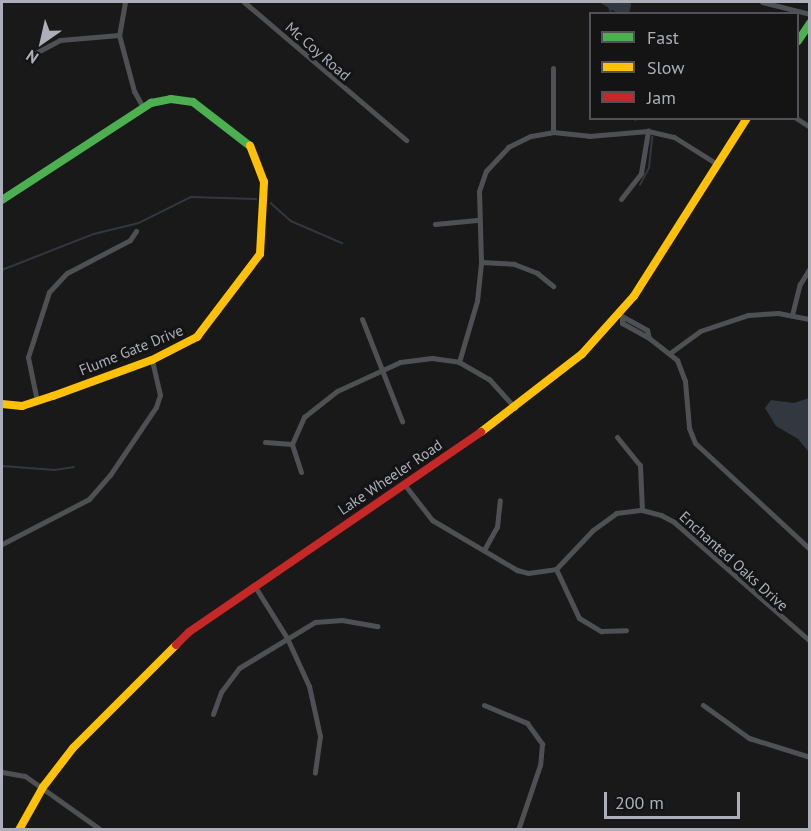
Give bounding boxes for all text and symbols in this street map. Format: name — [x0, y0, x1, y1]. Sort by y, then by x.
north arrow — [12, 12, 72, 72]
legend — [589, 12, 799, 120]
street label: Mc Coy Road — [281, 18, 355, 84]
text: Fast — [647, 26, 679, 49]
text: N — [22, 46, 42, 68]
text: Slow — [647, 56, 685, 79]
text: Jam — [647, 86, 676, 109]
street label: Flume Gate Drive — [76, 321, 186, 379]
street label: Lake Wheeler Road — [334, 435, 446, 519]
street label: Enchanted Oaks Drive — [676, 507, 792, 615]
scale bar — [607, 780, 744, 818]
text: 200 m — [615, 791, 664, 814]

